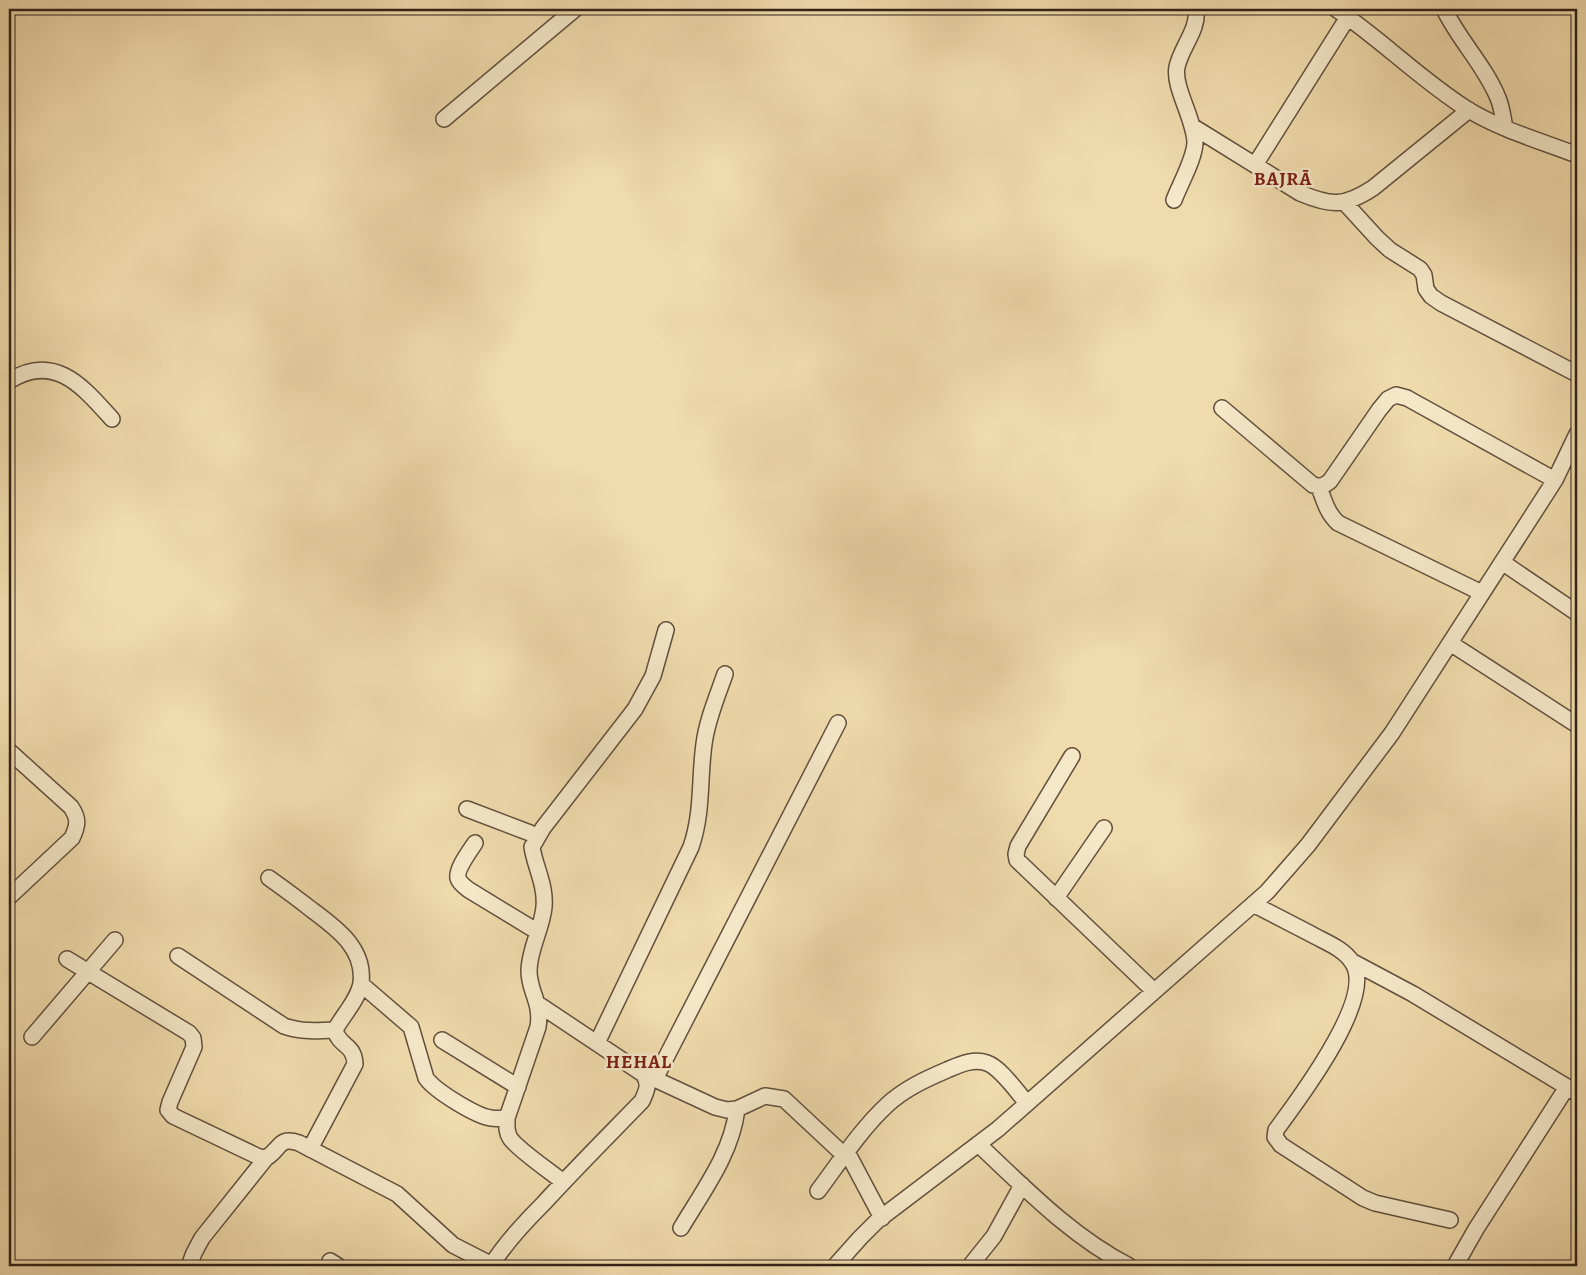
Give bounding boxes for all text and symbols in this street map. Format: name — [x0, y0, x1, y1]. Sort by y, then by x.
district label: BAJRĀ — [1254, 166, 1312, 192]
district label: HEHAL — [606, 1049, 672, 1075]

